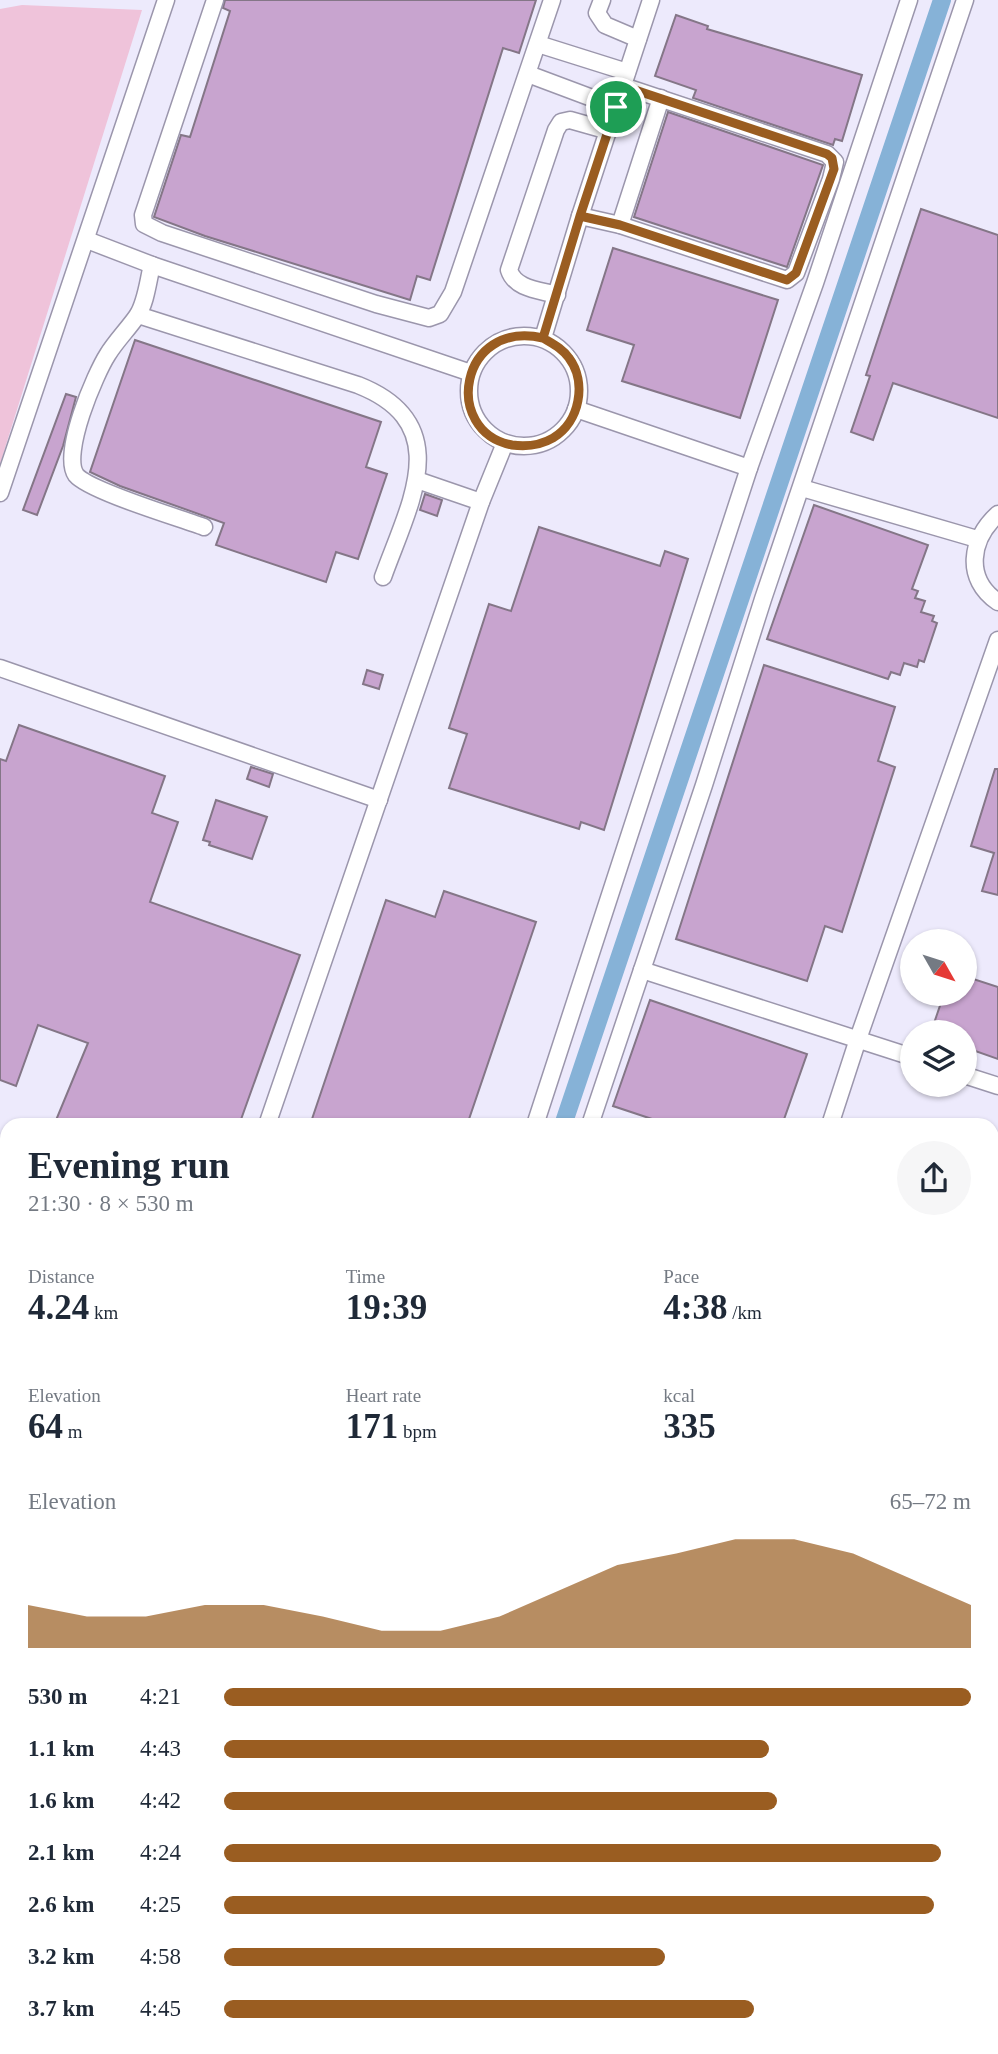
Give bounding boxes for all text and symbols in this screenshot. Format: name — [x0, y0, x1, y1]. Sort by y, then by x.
pin — [586, 77, 646, 137]
icon: arrive — [597, 88, 635, 126]
north arrow — [900, 929, 976, 1006]
map controls — [900, 929, 977, 1097]
button: layers — [900, 1020, 977, 1097]
button: share — [897, 1141, 971, 1215]
text: Evening run — [28, 1144, 230, 1186]
text: 21:30 · 8 × 530 m — [28, 1191, 194, 1216]
text: Distance — [28, 1266, 94, 1287]
text: Time — [346, 1266, 385, 1287]
text: Pace — [663, 1266, 699, 1287]
text: 4.24 — [28, 1288, 89, 1327]
text: 19:39 — [346, 1288, 427, 1327]
text: 4:38 — [663, 1288, 727, 1327]
text: km — [89, 1302, 118, 1323]
text: /km — [727, 1302, 762, 1323]
text: Elevation — [28, 1385, 101, 1406]
text: Heart rate — [346, 1385, 421, 1406]
text: kcal — [663, 1385, 695, 1406]
text: 64 — [28, 1407, 63, 1446]
text: 171 — [346, 1407, 398, 1446]
text: 335 — [663, 1407, 716, 1446]
text: m — [63, 1421, 83, 1442]
text: bpm — [398, 1421, 437, 1442]
text: Elevation — [28, 1489, 116, 1514]
text: 65–72 m — [890, 1489, 971, 1514]
text: 530 m — [28, 1684, 87, 1709]
text: 4:21 — [140, 1684, 181, 1709]
text: 1.1 km — [28, 1736, 94, 1761]
text: 4:43 — [140, 1736, 181, 1761]
text: 1.6 km — [28, 1788, 94, 1813]
text: 4:42 — [140, 1788, 181, 1813]
text: 2.1 km — [28, 1840, 94, 1865]
text: 4:24 — [140, 1840, 181, 1865]
text: 2.6 km — [28, 1892, 94, 1917]
text: 4:25 — [140, 1892, 181, 1917]
text: 3.2 km — [28, 1944, 94, 1969]
text: 4:58 — [140, 1944, 181, 1969]
text: 3.7 km — [28, 1996, 94, 2021]
text: 4:45 — [140, 1996, 181, 2021]

